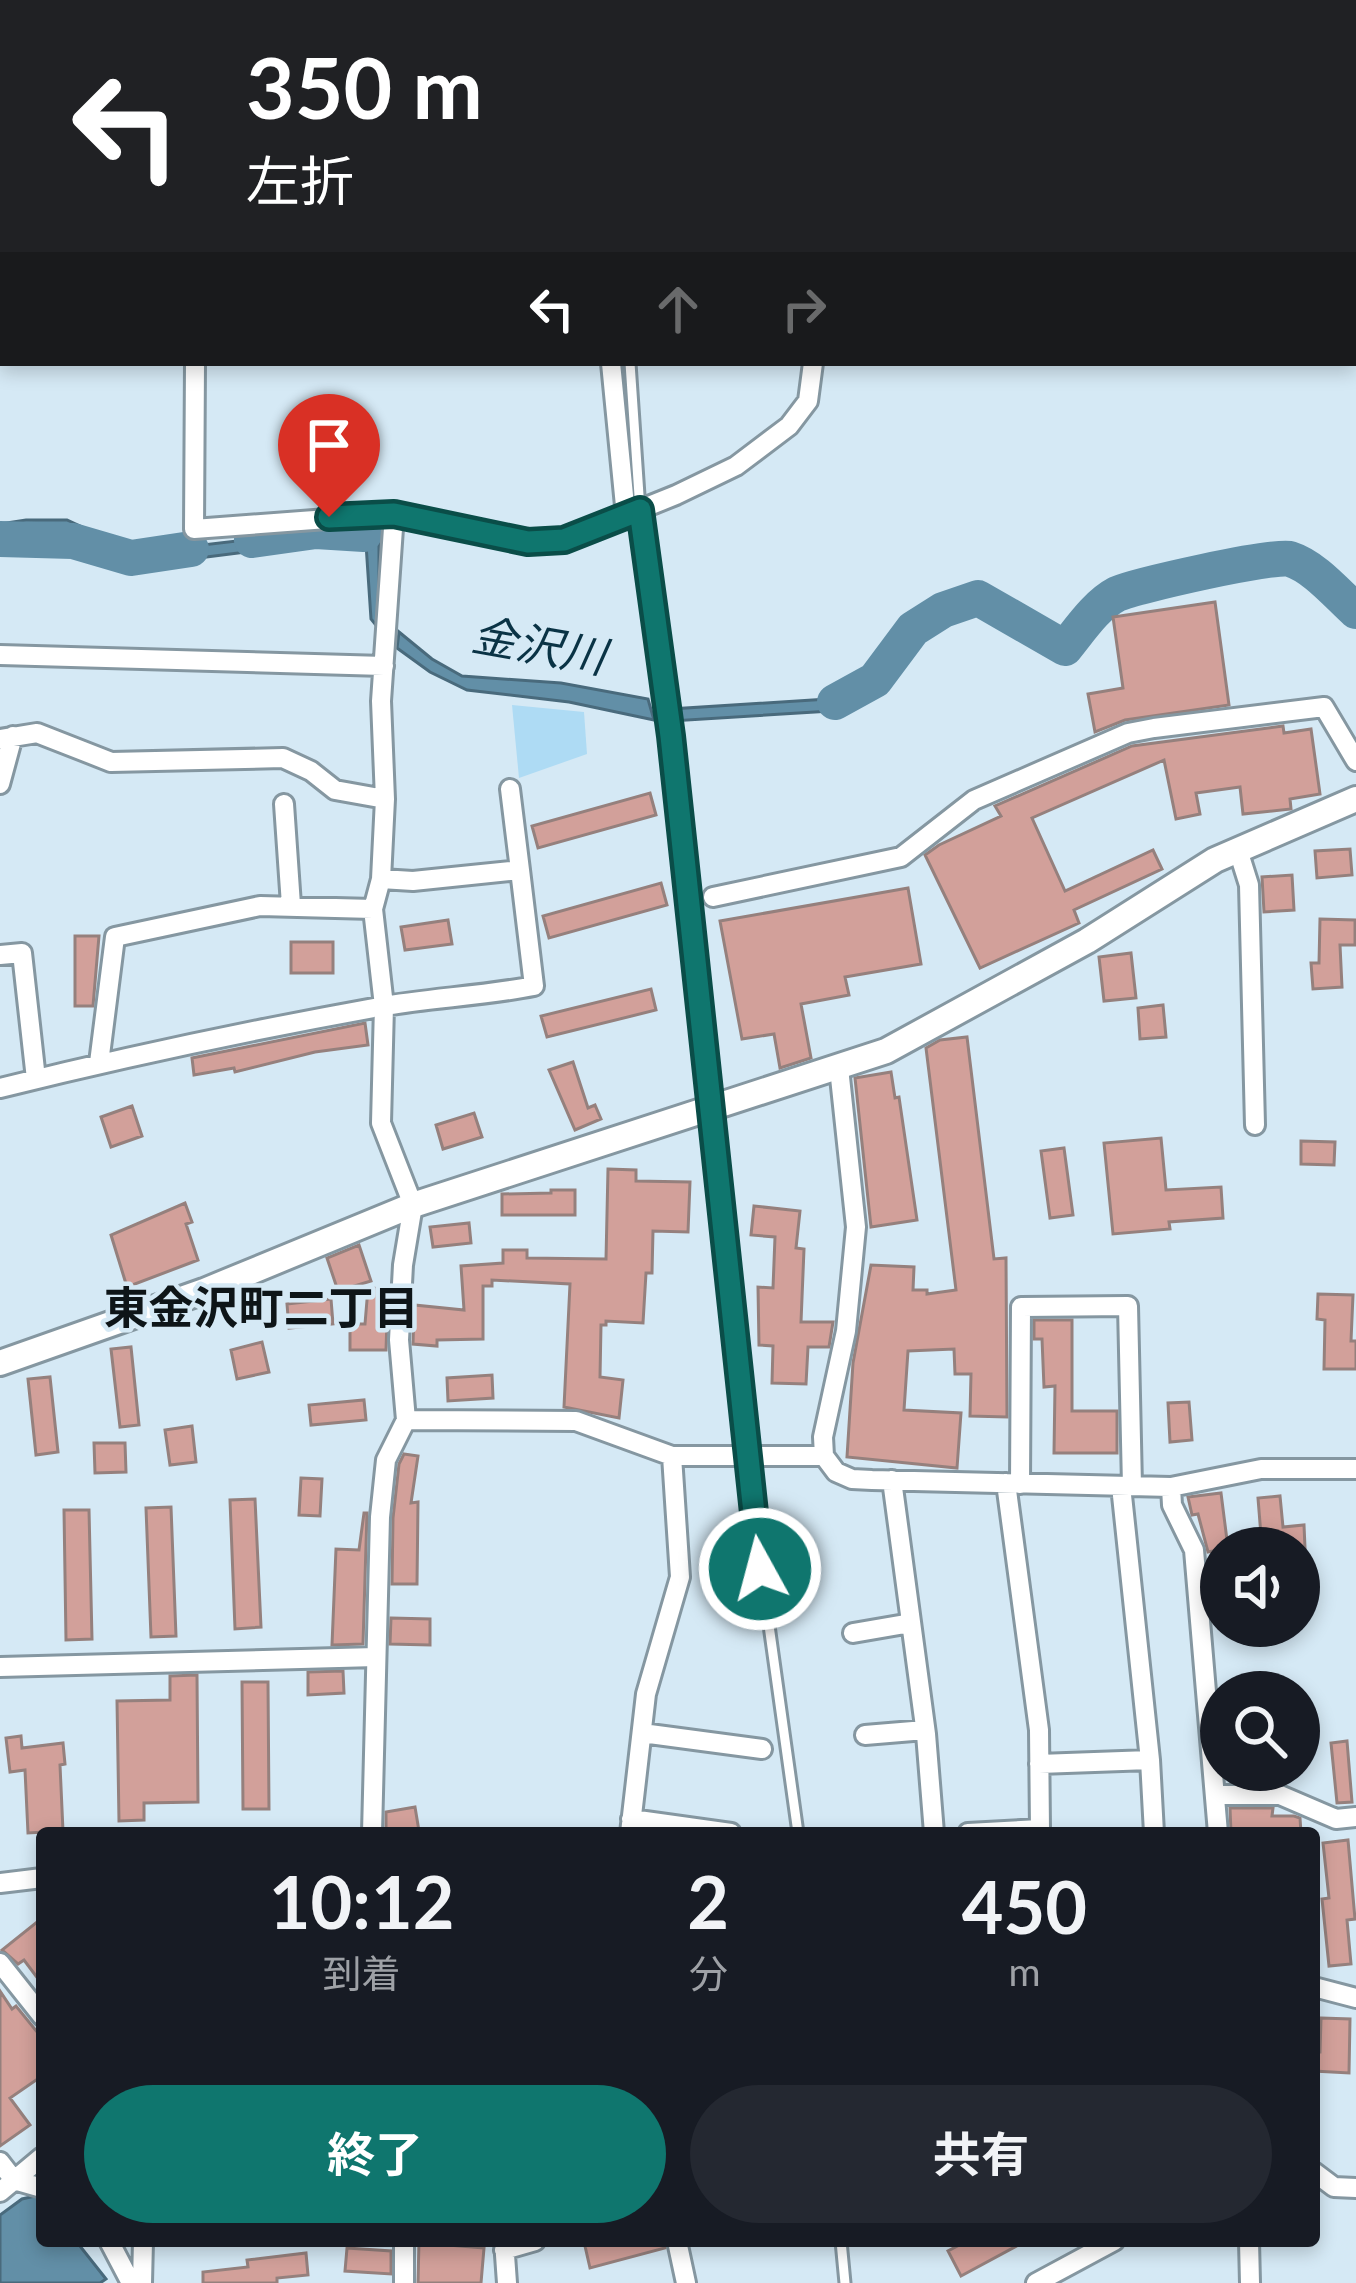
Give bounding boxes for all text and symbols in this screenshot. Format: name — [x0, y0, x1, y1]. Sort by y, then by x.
text: 350 m — [246, 36, 483, 137]
icon: left — [48, 48, 204, 204]
text: 左折 — [246, 148, 354, 213]
icon: left — [519, 276, 585, 342]
icon: ahead — [645, 276, 711, 342]
icon: right — [771, 276, 837, 342]
pin — [278, 394, 380, 517]
icon: arrive — [296, 412, 362, 478]
water label: 金沢川 — [468, 607, 614, 684]
district label: 東金沢町二丁目 — [103, 1280, 419, 1334]
position arrow — [697, 1506, 823, 1632]
map controls — [1200, 1527, 1320, 1791]
button: sound — [1200, 1527, 1320, 1647]
button: search — [1200, 1671, 1320, 1791]
text: 10:12 — [269, 1858, 454, 1944]
text: 2 — [687, 1858, 729, 1944]
text: 450 — [962, 1863, 1087, 1949]
text: m — [1008, 1948, 1041, 1994]
text: 到着 — [323, 1950, 401, 1996]
text: 分 — [689, 1950, 728, 1996]
button: 終了 — [84, 2085, 666, 2223]
button: 共有 — [690, 2085, 1272, 2223]

